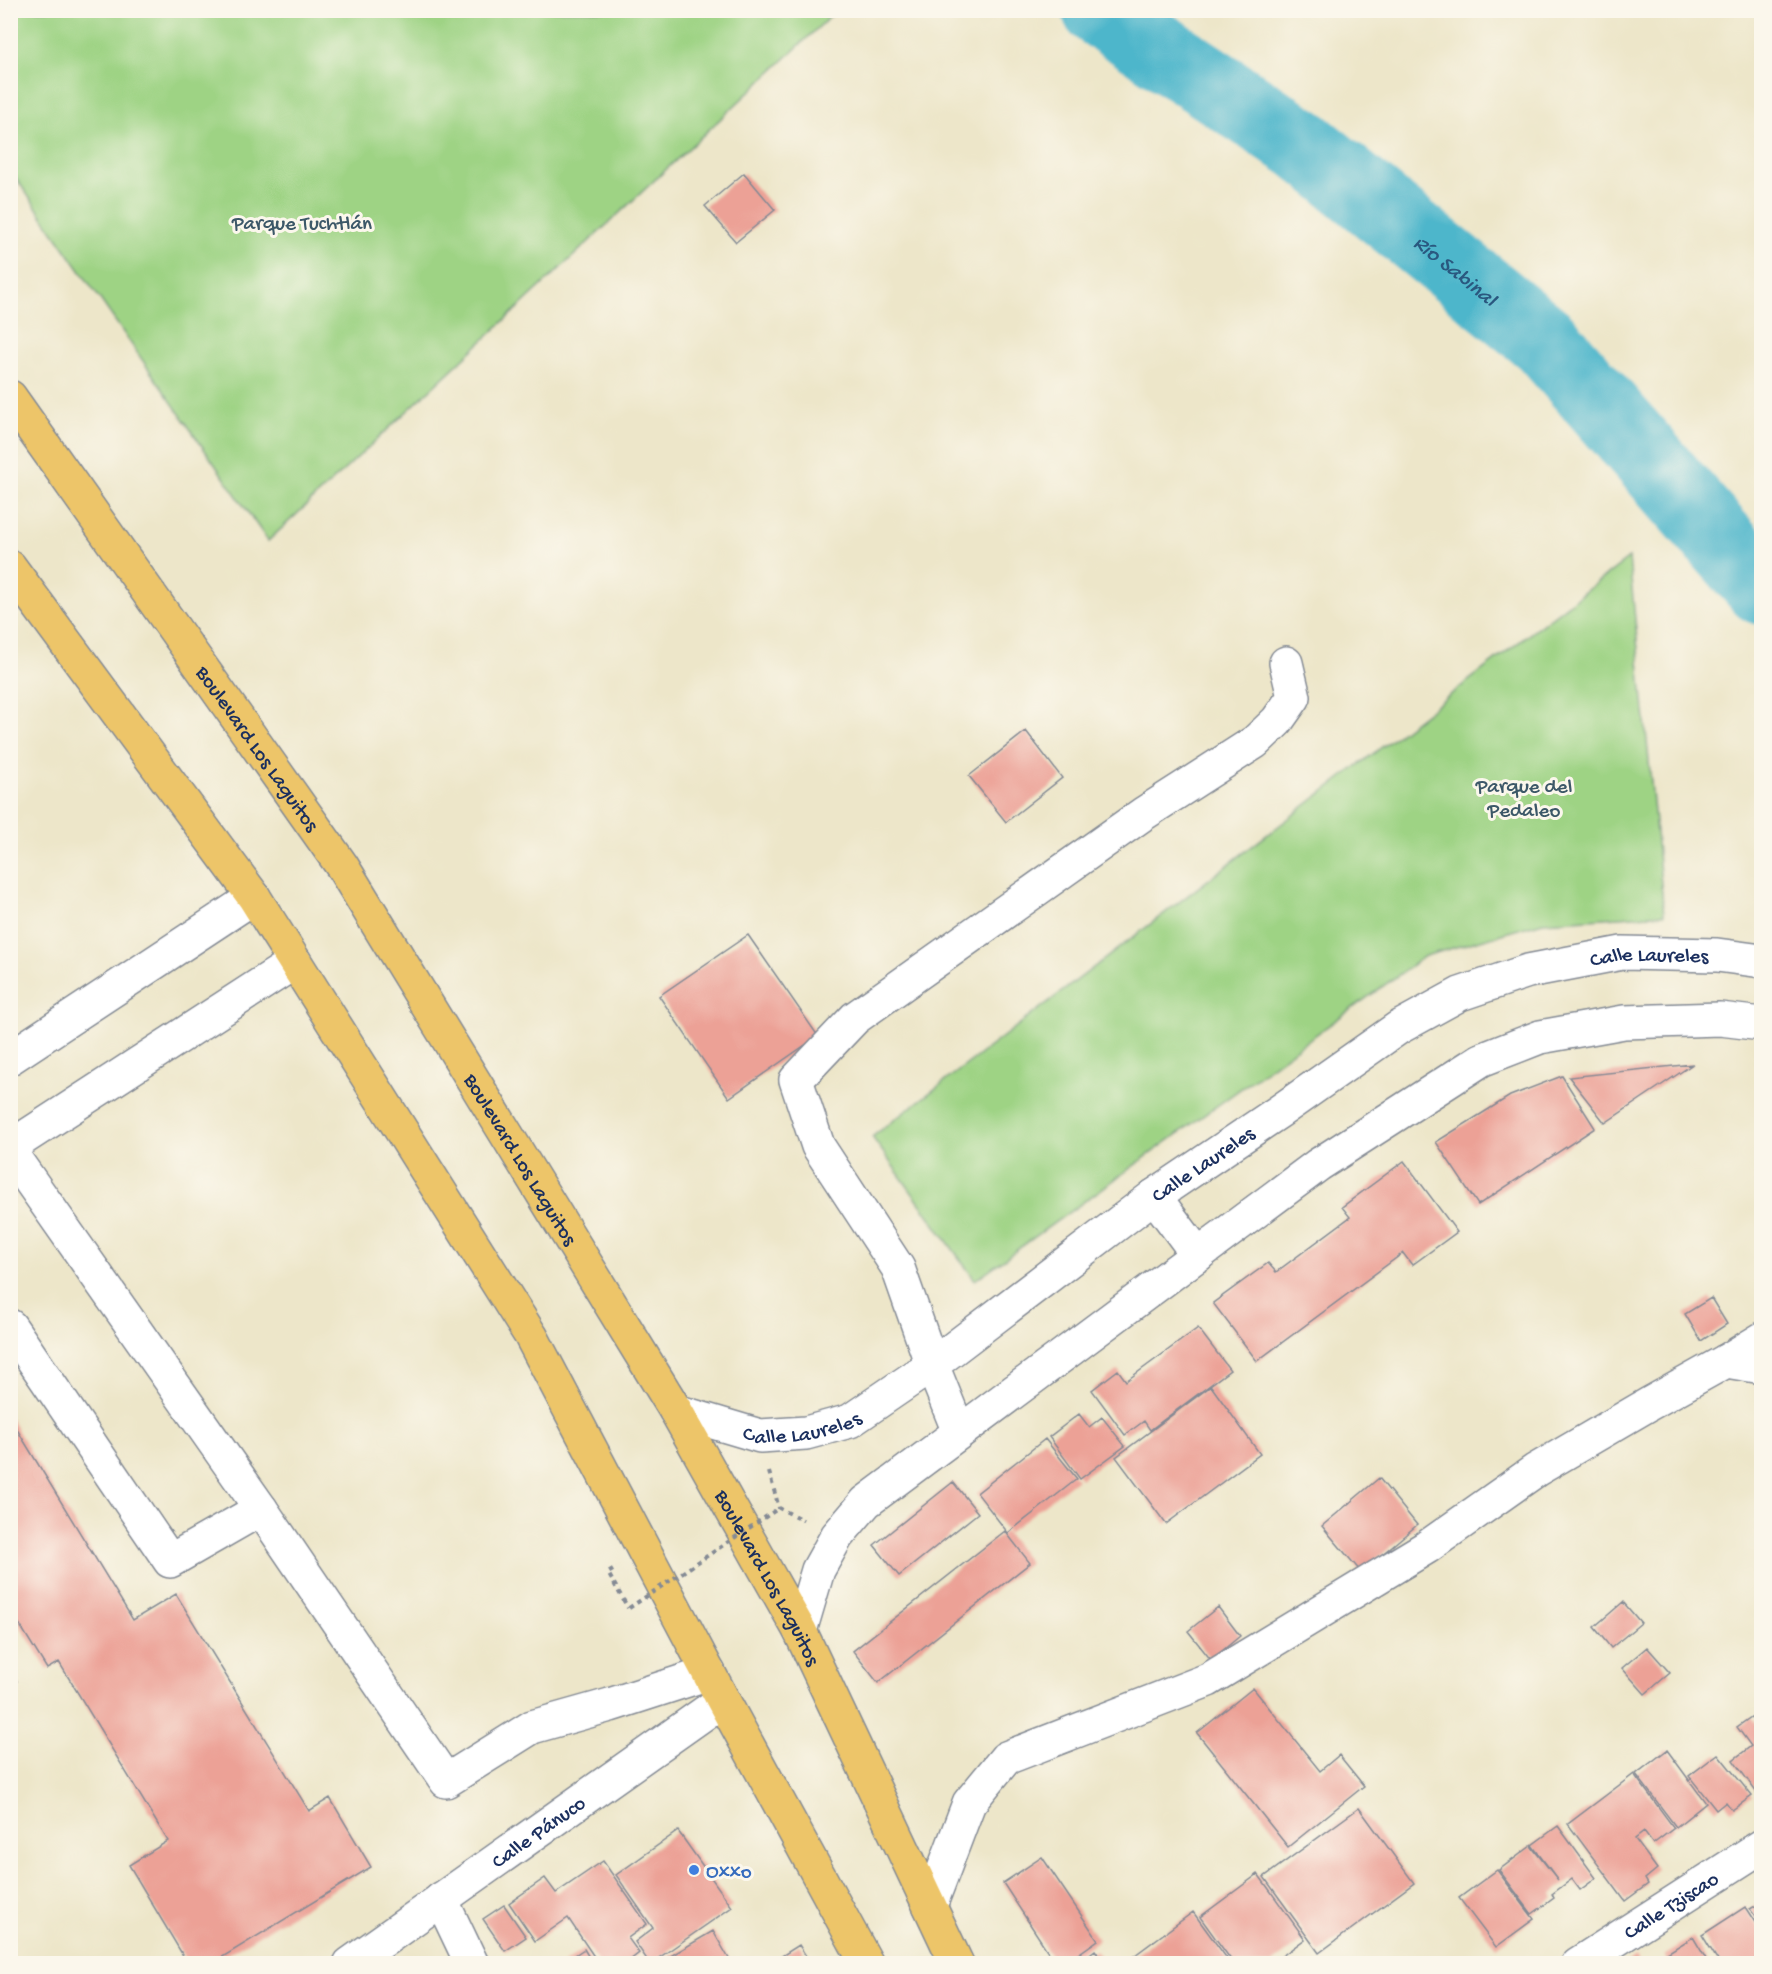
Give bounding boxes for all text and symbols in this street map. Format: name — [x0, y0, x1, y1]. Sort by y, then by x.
park label: Parque Tuchtlán — [231, 213, 372, 238]
water label: Río Sabinal — [1407, 231, 1502, 314]
street label: Boulevard Los Laguitos — [188, 662, 323, 839]
park label: Parque del Pedaleo — [1475, 776, 1572, 825]
street label: Calle Laureles — [1588, 944, 1710, 975]
street label: Boulevard Los Laguitos — [456, 1069, 581, 1252]
street label: Calle Laureles — [1148, 1122, 1262, 1210]
street label: Calle Laureles — [739, 1407, 868, 1452]
street label: Boulevard Los Laguitos — [707, 1486, 824, 1672]
street label: Calle Pánuco — [488, 1792, 592, 1876]
place label: Oxxo — [706, 1861, 752, 1886]
marker: Oxxo — [687, 1863, 701, 1877]
street label: Calle Tziscao — [1620, 1868, 1725, 1947]

